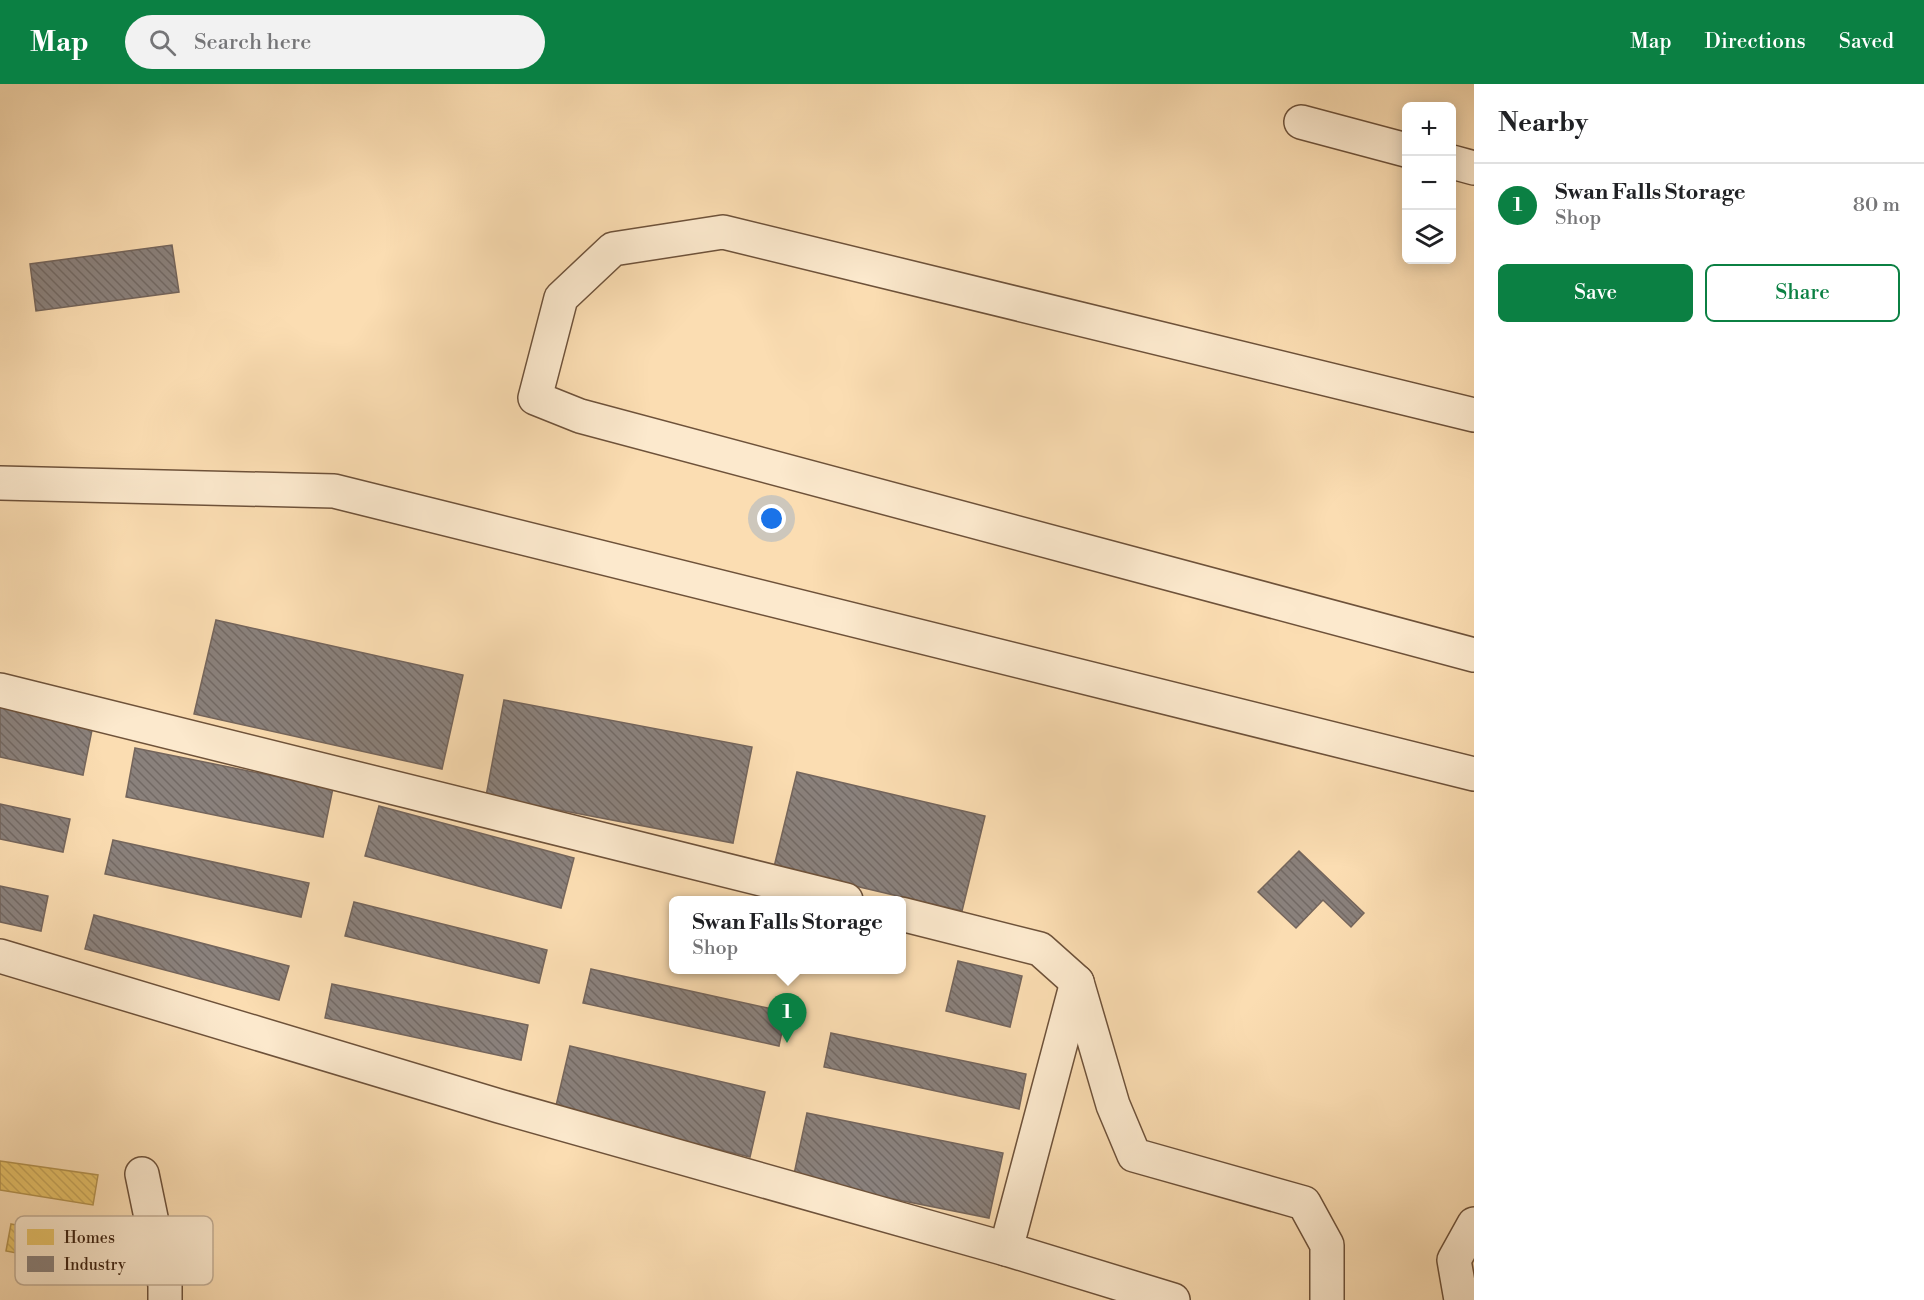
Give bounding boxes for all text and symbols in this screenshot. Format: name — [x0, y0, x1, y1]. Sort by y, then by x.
search box — [125, 15, 545, 69]
text: Map — [30, 25, 89, 60]
icon: search — [146, 26, 179, 59]
text: Search here — [194, 29, 311, 56]
text: Map — [1630, 29, 1672, 55]
text: Directions — [1705, 29, 1806, 55]
text: Saved — [1839, 29, 1894, 55]
map controls — [1402, 102, 1456, 264]
button: + — [1402, 102, 1456, 156]
text: Nearby — [1498, 107, 1588, 139]
button: − — [1402, 156, 1456, 210]
text: Swan Falls Storage — [1555, 179, 1746, 206]
text: 1 — [1513, 193, 1522, 218]
text: 80 m — [1853, 193, 1900, 218]
text: Shop — [1555, 206, 1601, 231]
button: layers — [1402, 210, 1456, 264]
button: Save — [1498, 264, 1693, 322]
button: Share — [1705, 264, 1900, 322]
your location — [757, 504, 786, 533]
popup — [669, 896, 906, 974]
text: Swan Falls Storage — [692, 909, 883, 936]
text: Shop — [692, 936, 738, 961]
pin: 1 — [768, 994, 806, 1043]
legend — [15, 1216, 213, 1285]
text: Homes — [64, 1228, 115, 1248]
text: Industry — [64, 1255, 126, 1275]

